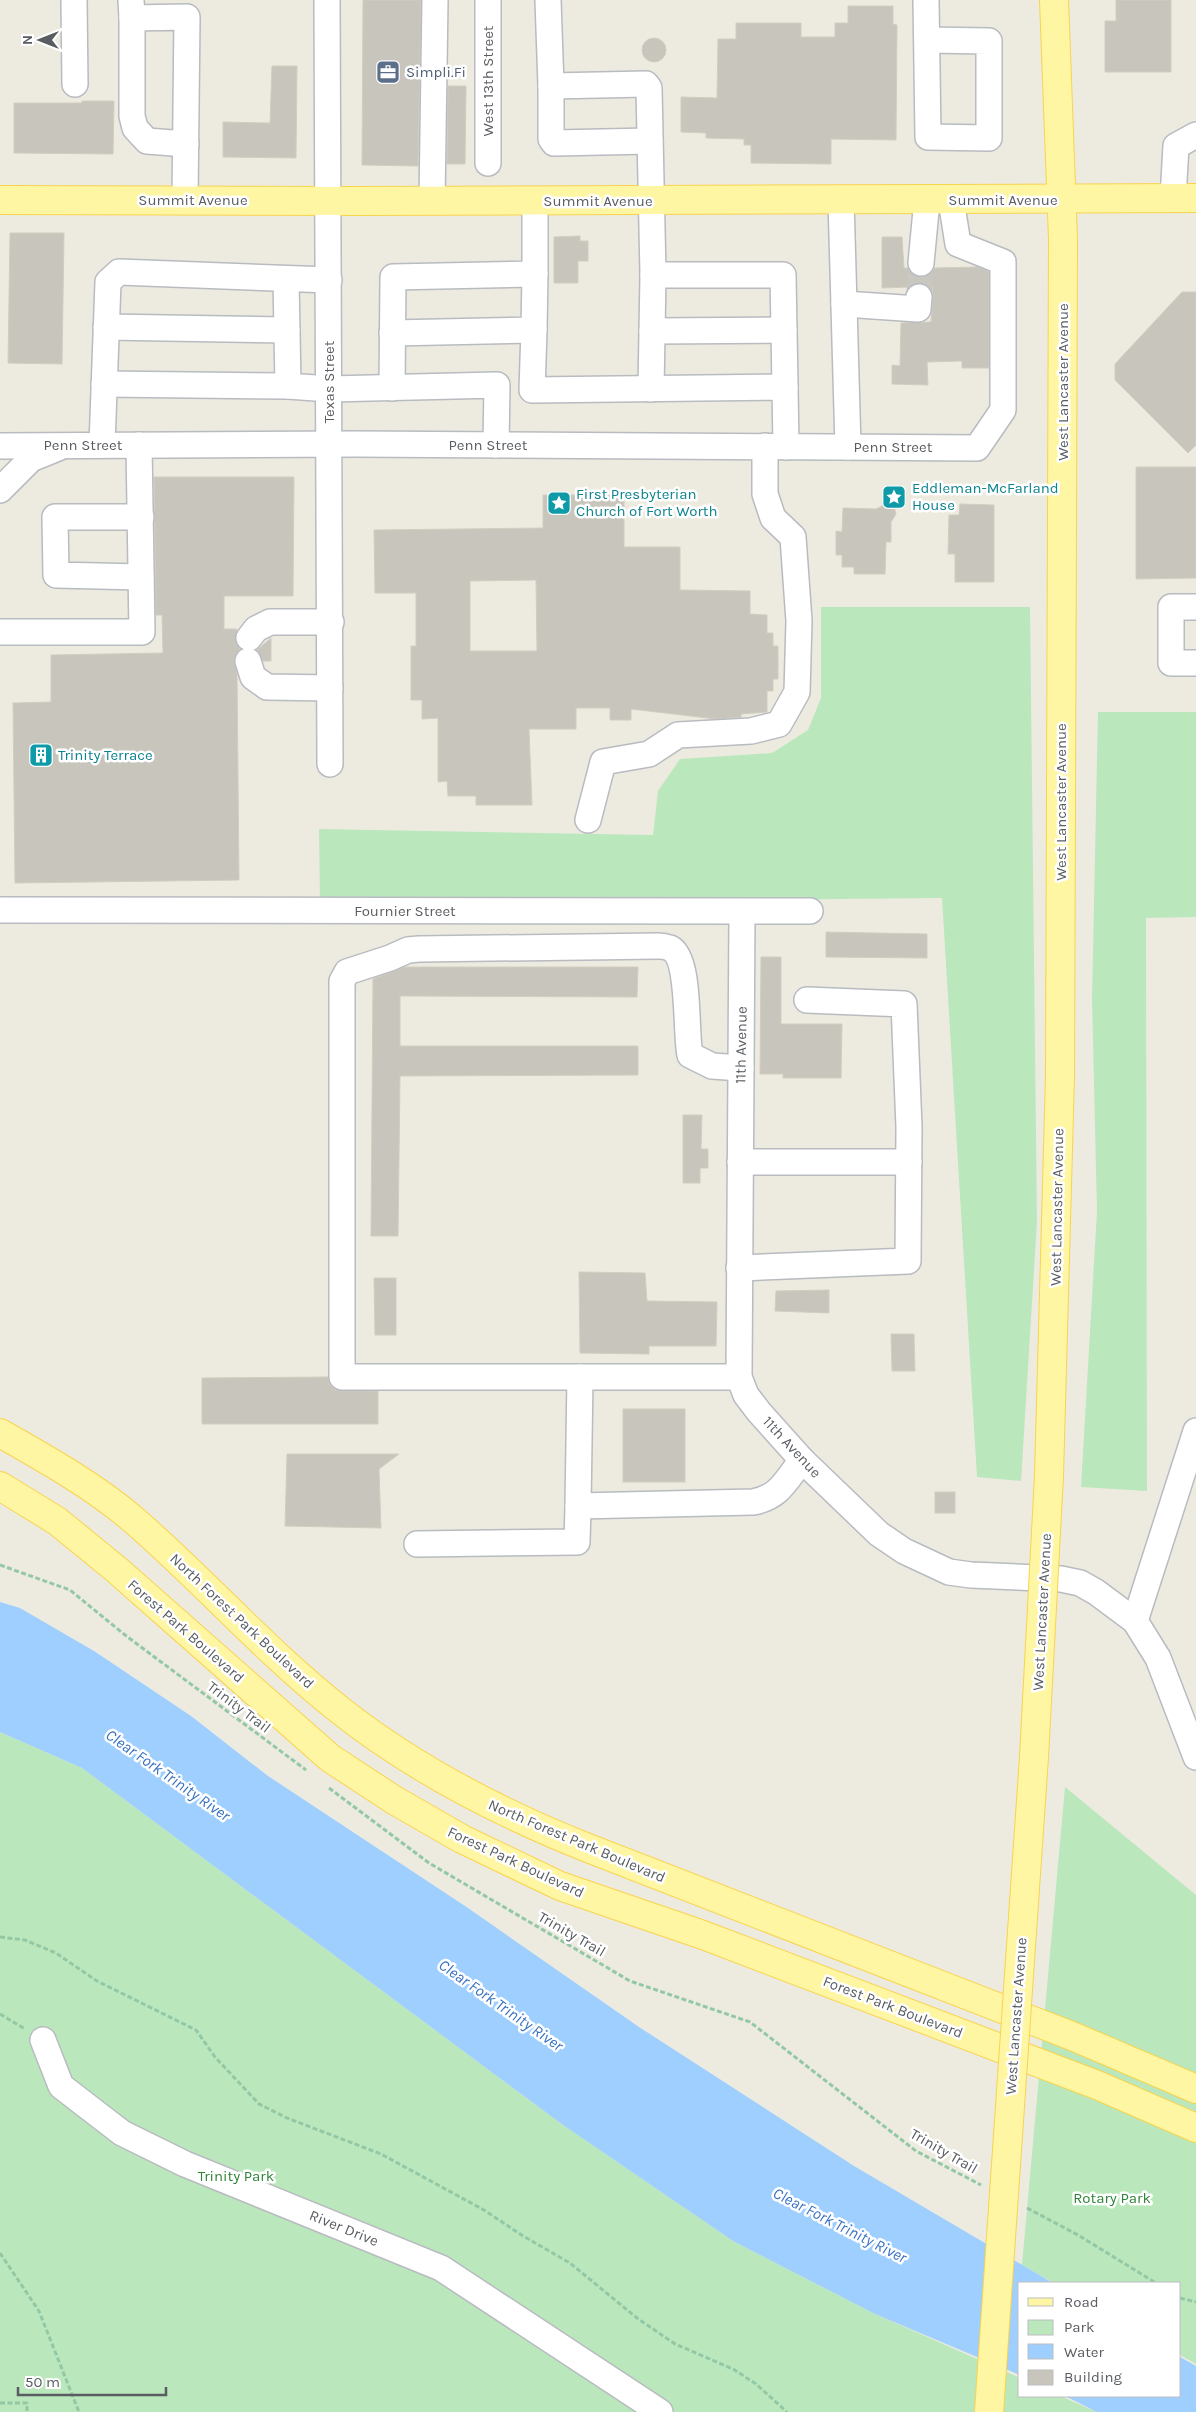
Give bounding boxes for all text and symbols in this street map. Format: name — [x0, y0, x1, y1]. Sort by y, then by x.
north arrow — [15, 15, 65, 65]
street label: West 13th Street — [479, 25, 497, 136]
text: N — [19, 35, 36, 45]
office icon: Simpli.Fi — [375, 59, 401, 85]
place label: Simpli.Fi — [406, 63, 466, 81]
street label: Summit Avenue — [138, 191, 248, 209]
street label: Summit Avenue — [948, 191, 1058, 209]
street label: Summit Avenue — [543, 192, 653, 210]
street label: West Lancaster Avenue — [1054, 303, 1072, 461]
street label: Texas Street — [320, 340, 338, 423]
street label: Penn Street — [44, 436, 123, 454]
street label: Penn Street — [449, 436, 528, 454]
street label: Penn Street — [854, 438, 933, 456]
place label: Eddleman-McFarland House — [912, 479, 1059, 514]
place icon: Eddleman-McFarland House — [881, 484, 907, 510]
place label: First Presbyterian Church of Fort Worth — [576, 485, 718, 520]
place icon: First Presbyterian Church of Fort Worth — [546, 490, 572, 516]
street label: West Lancaster Avenue — [1052, 723, 1070, 881]
building icon: Trinity Terrace — [28, 742, 54, 768]
place label: Trinity Terrace — [58, 746, 153, 764]
street label: Fournier Street — [354, 902, 456, 920]
street label: 11th Avenue — [731, 1006, 751, 1084]
street label: West Lancaster Avenue — [1047, 1128, 1067, 1286]
street label: 11th Avenue — [759, 1413, 825, 1481]
street label: West Lancaster Avenue — [1029, 1533, 1055, 1691]
street label: North Forest Park Boulevard — [166, 1549, 318, 1693]
street label: Forest Park Boulevard — [124, 1576, 248, 1686]
street label: Trinity Trail — [204, 1677, 274, 1737]
water label: Clear Fork Trinity River — [102, 1725, 234, 1825]
street label: North Forest Park Boulevard — [486, 1795, 668, 1887]
street label: Forest Park Boulevard — [445, 1822, 587, 1902]
street label: Trinity Trail — [535, 1908, 609, 1960]
street label: West Lancaster Avenue — [1002, 1937, 1030, 2095]
water label: Clear Fork Trinity River — [435, 1955, 567, 2055]
street label: Forest Park Boulevard — [820, 1972, 966, 2042]
street label: Trinity Trail — [907, 2125, 981, 2177]
park label: Trinity Park — [198, 2167, 274, 2185]
water label: Clear Fork Trinity River — [770, 2183, 910, 2267]
park label: Rotary Park — [1073, 2189, 1151, 2207]
street label: River Drive — [307, 2206, 381, 2250]
legend — [1018, 2282, 1181, 2397]
text: Road — [1064, 2293, 1099, 2311]
text: Park — [1064, 2318, 1094, 2336]
text: Water — [1064, 2343, 1105, 2361]
scale bar — [18, 2364, 165, 2396]
text: Building — [1064, 2368, 1122, 2386]
text: 50 m — [25, 2373, 60, 2391]

